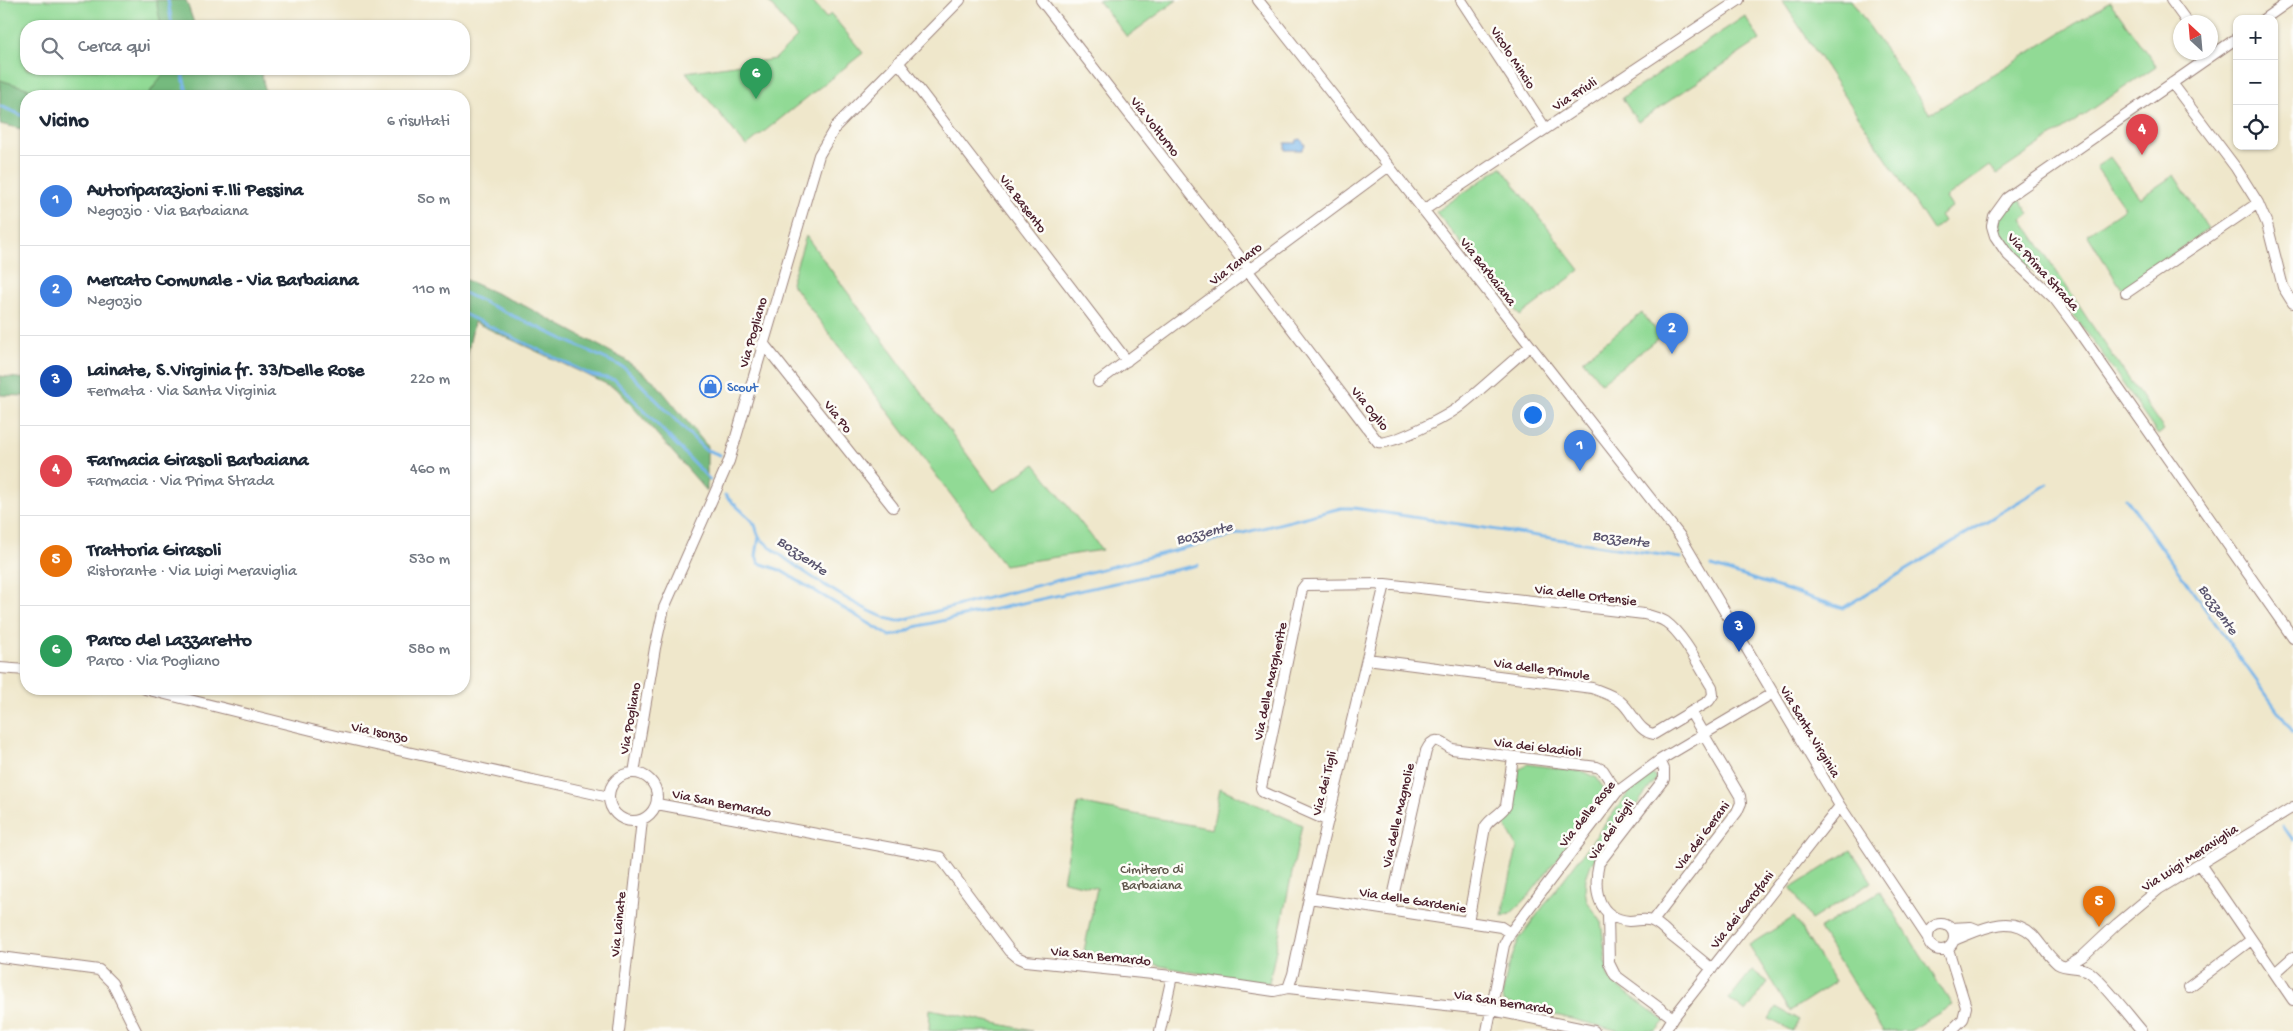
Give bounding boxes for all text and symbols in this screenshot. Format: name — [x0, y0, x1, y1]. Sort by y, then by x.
north arrow — [2173, 15, 2218, 60]
map controls — [2233, 15, 2278, 150]
button: + — [2233, 15, 2278, 60]
search box — [20, 20, 470, 75]
street label: Vicolo Mincio — [1485, 23, 1538, 93]
icon: search — [38, 34, 66, 62]
text: Cerca qui — [78, 36, 151, 59]
pin: 6 — [740, 58, 772, 99]
button: − — [2233, 60, 2278, 105]
street label: Via Friuli — [1549, 74, 1601, 116]
street label: Via Volturno — [1125, 93, 1183, 161]
button: locate — [2233, 105, 2278, 150]
text: Vicino — [40, 110, 89, 135]
text: 6 risultati — [387, 113, 450, 132]
pin: 4 — [2126, 114, 2158, 155]
street label: Via Basento — [994, 171, 1050, 237]
text: Autoriparazioni F.lli Pessina — [87, 180, 303, 203]
text: 1 — [53, 191, 59, 210]
text: 50 m — [417, 191, 450, 210]
text: Negozio · Via Barbaiana — [87, 203, 248, 222]
street label: Via Prima Strada — [2002, 229, 2083, 316]
street label: Via Barbaiana — [1454, 234, 1520, 311]
street label: Via Tanaro — [1206, 240, 1266, 291]
text: Mercato Comunale - Via Barbaiana — [87, 270, 358, 293]
text: 2 — [52, 281, 60, 300]
text: 110 m — [413, 281, 450, 300]
text: Negozio — [87, 293, 142, 312]
street label: Via Pogliano — [736, 295, 773, 371]
pin: 2 — [1656, 313, 1688, 354]
text: Lainate, S.Virginia fr. 33/Delle Rose — [87, 360, 364, 383]
text: 3 — [52, 371, 60, 390]
text: 220 m — [410, 371, 450, 390]
shop icon: Scout — [699, 374, 723, 398]
place label: Scout — [727, 380, 759, 397]
text: Fermata · Via Santa Virginia — [87, 383, 276, 402]
street label: Via Oglio — [1346, 383, 1392, 435]
street label: Via Po — [818, 397, 855, 437]
your location — [1520, 402, 1546, 428]
pin: 1 — [1564, 430, 1596, 471]
text: Farmacia Girasoli Barbaiana — [87, 450, 309, 473]
text: 4 — [52, 461, 60, 480]
text: 460 m — [410, 461, 450, 480]
text: Farmacia · Via Prima Strada — [87, 473, 274, 492]
water label: Bozzente — [1174, 518, 1236, 550]
water label: Bozzente — [1591, 527, 1652, 553]
water label: Bozzente — [773, 533, 832, 581]
text: Trattoria Girasoli — [87, 540, 221, 563]
text: 5 — [52, 551, 60, 570]
text: 530 m — [409, 551, 450, 570]
text: Ristorante · Via Luigi Meraviglia — [87, 563, 297, 582]
water label: Bozzente — [2194, 581, 2242, 640]
street label: Via delle Ortensie — [1533, 582, 1638, 611]
pin: 3 — [1723, 611, 1755, 652]
street label: Via delle Margherite — [1250, 620, 1292, 743]
text: Parco del Lazzaretto — [87, 630, 252, 653]
text: 6 — [52, 641, 60, 660]
text: 580 m — [409, 641, 450, 660]
text: Parco · Via Pogliano — [87, 653, 220, 672]
street label: Via delle Primule — [1492, 655, 1591, 686]
street label: Via Pogliano — [617, 681, 646, 757]
street label: Via Santa Virginia — [1774, 683, 1844, 782]
street label: Via Isonzo — [348, 719, 410, 748]
street label: Via dei Gladioli — [1492, 735, 1582, 762]
street label: Via dei Tigli — [1309, 749, 1342, 819]
street label: Via delle Magnolie — [1379, 761, 1420, 870]
street label: Via delle Rose — [1555, 777, 1621, 852]
street label: Via San Bernardo — [670, 786, 772, 822]
street label: Via dei Gigli — [1585, 797, 1639, 865]
street label: Via dei Gerani — [1671, 799, 1735, 875]
street label: Via Luigi Meraviglia — [2138, 821, 2243, 897]
park label: Cimitero di Barbaiana — [1120, 862, 1184, 895]
street label: Via dei Garofani — [1707, 868, 1779, 954]
street label: Via delle Gardenie — [1357, 884, 1468, 918]
pin: 5 — [2083, 886, 2115, 927]
street label: Via Lainate — [608, 890, 631, 959]
street label: Via San Bernardo — [1049, 944, 1152, 971]
street label: Via San Bernardo — [1452, 987, 1554, 1020]

